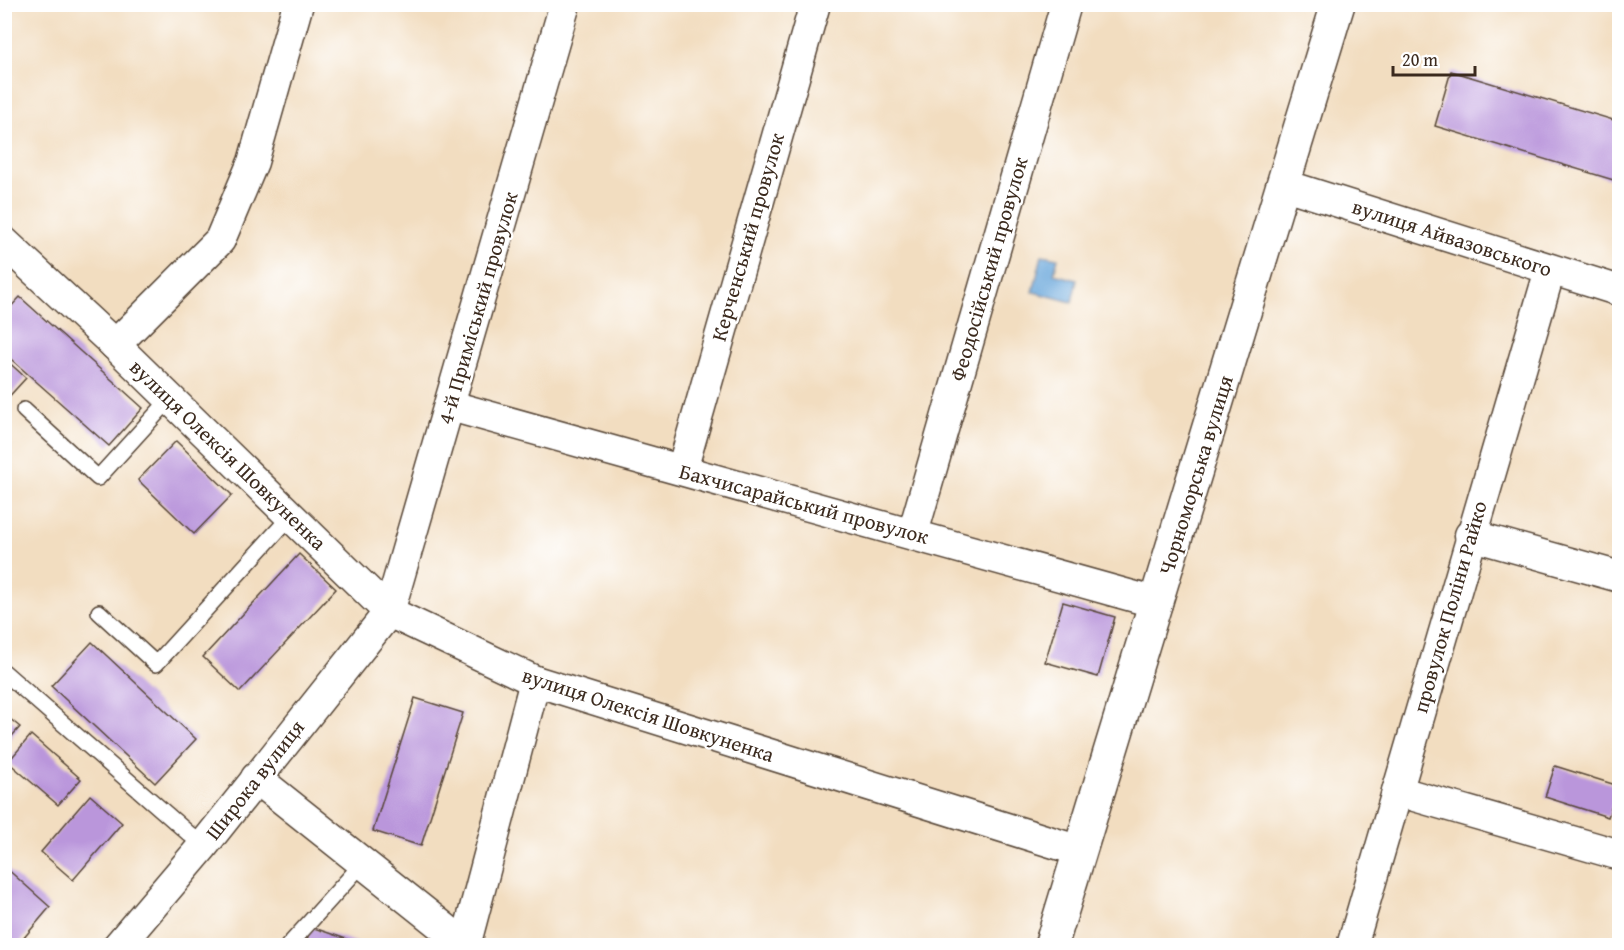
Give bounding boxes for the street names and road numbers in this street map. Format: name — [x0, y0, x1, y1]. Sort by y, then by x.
street label: Керченський провулок — [703, 129, 792, 345]
street label: Феодосійський провулок — [942, 153, 1035, 385]
street label: 4-й Приміський провулок — [429, 188, 526, 428]
street label: вулиця Айвазовського — [1348, 191, 1556, 284]
street label: вулиця Олексія Шовкуненка — [123, 352, 334, 557]
street label: Чорноморська вулиця — [1150, 371, 1241, 578]
street label: Бахчисарайський провулок — [676, 455, 932, 552]
street label: провулок Поліни Райко — [1404, 497, 1495, 716]
street label: вулиця Олексія Шовкуненка — [518, 659, 778, 770]
street label: Широка вулиця — [198, 713, 312, 846]

